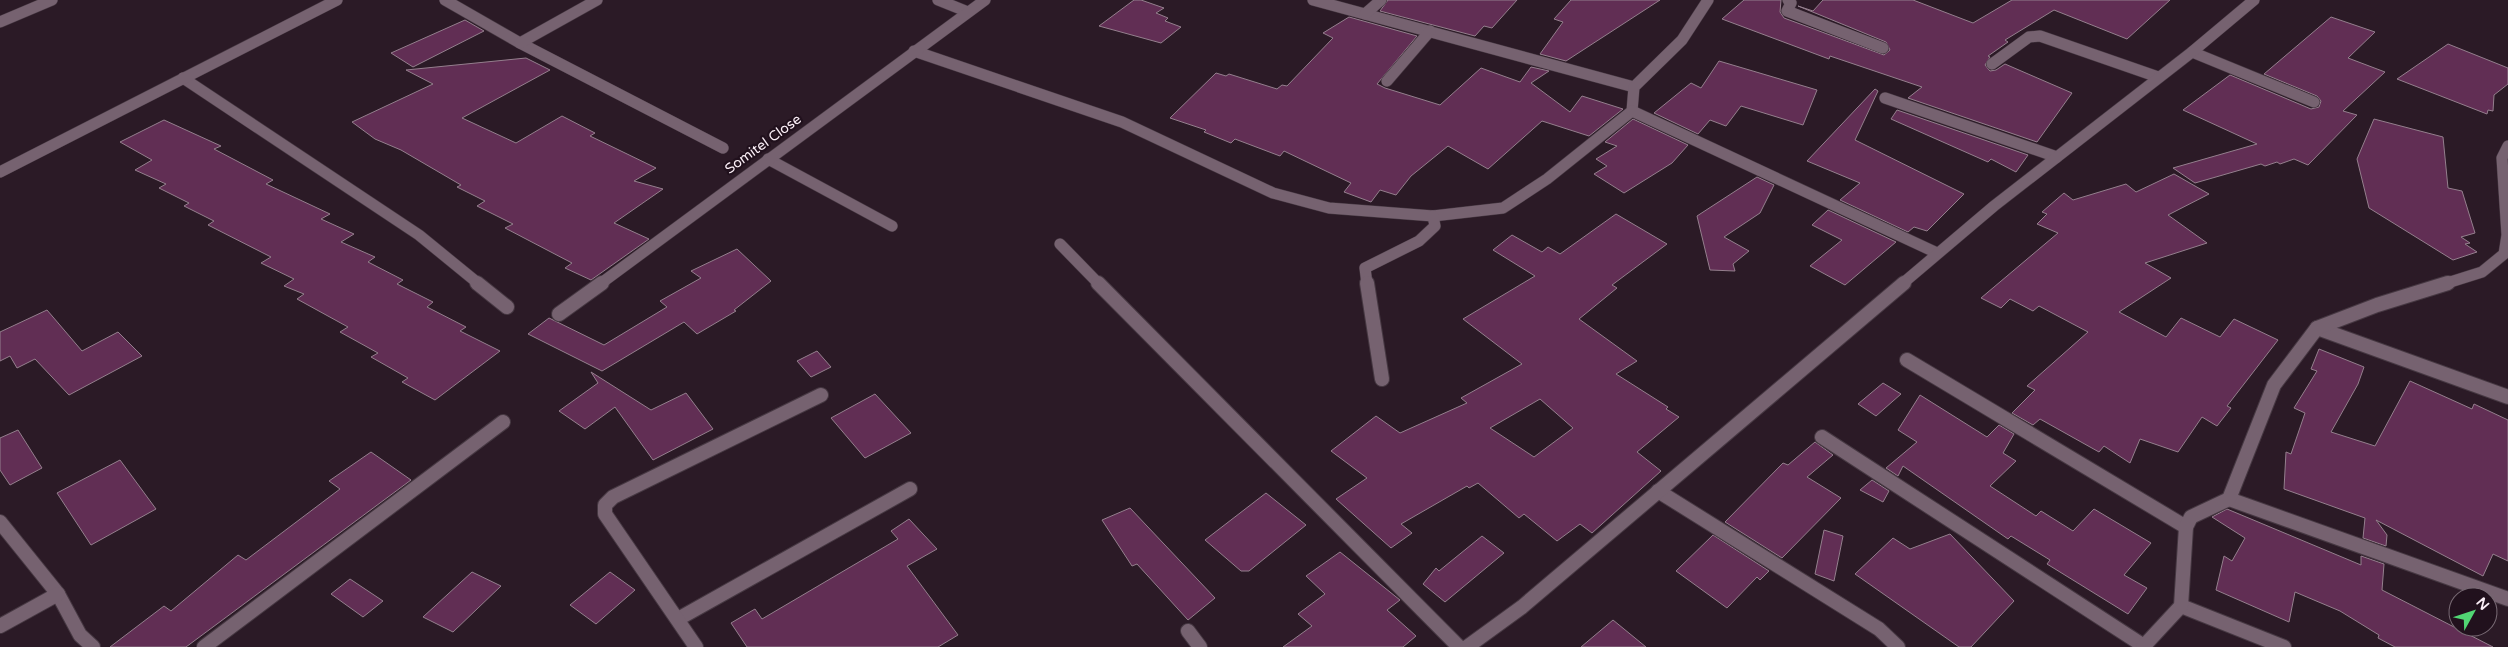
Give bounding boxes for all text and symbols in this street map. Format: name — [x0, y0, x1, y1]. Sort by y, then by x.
street label: Somitel Close — [722, 111, 805, 177]
north arrow — [2448, 587, 2498, 637]
text: N — [2472, 594, 2493, 614]

